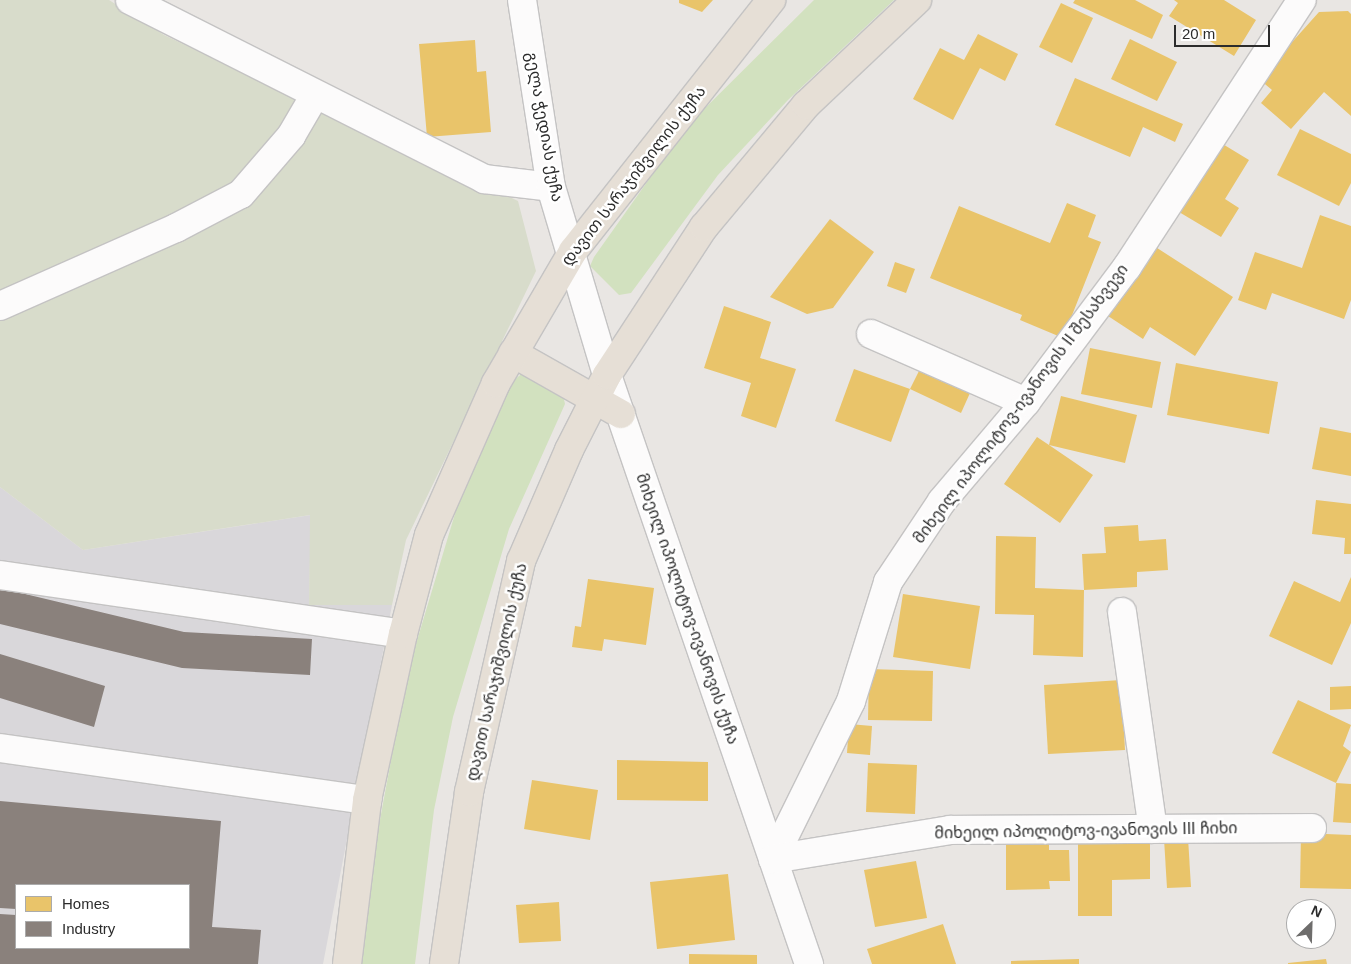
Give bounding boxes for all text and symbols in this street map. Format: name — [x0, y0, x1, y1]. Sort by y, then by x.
scale bar — [1176, 15, 1272, 47]
text: 20 m — [1182, 25, 1215, 42]
street label: გელა ჭედიას ქუჩა — [521, 50, 567, 204]
street label: დავით სარაჯიშვილის ქუჩა — [558, 82, 710, 270]
street label: მიხეილ იპოლიტოვ-ივანოვის II შესახვევი — [910, 260, 1132, 548]
street label: მიხეილ იპოლიტოვ-ივანოვის ქუჩა — [631, 471, 743, 747]
street label: დავით სარაჯიშვილის ქუჩა — [463, 561, 531, 783]
street label: მიხეილ იპოლიტოვ-ივანოვის III ჩიხი — [934, 819, 1238, 843]
legend — [15, 884, 190, 949]
text: Homes — [62, 895, 110, 912]
north arrow — [1286, 899, 1336, 949]
text: N — [1309, 902, 1325, 921]
text: Industry — [62, 920, 115, 937]

